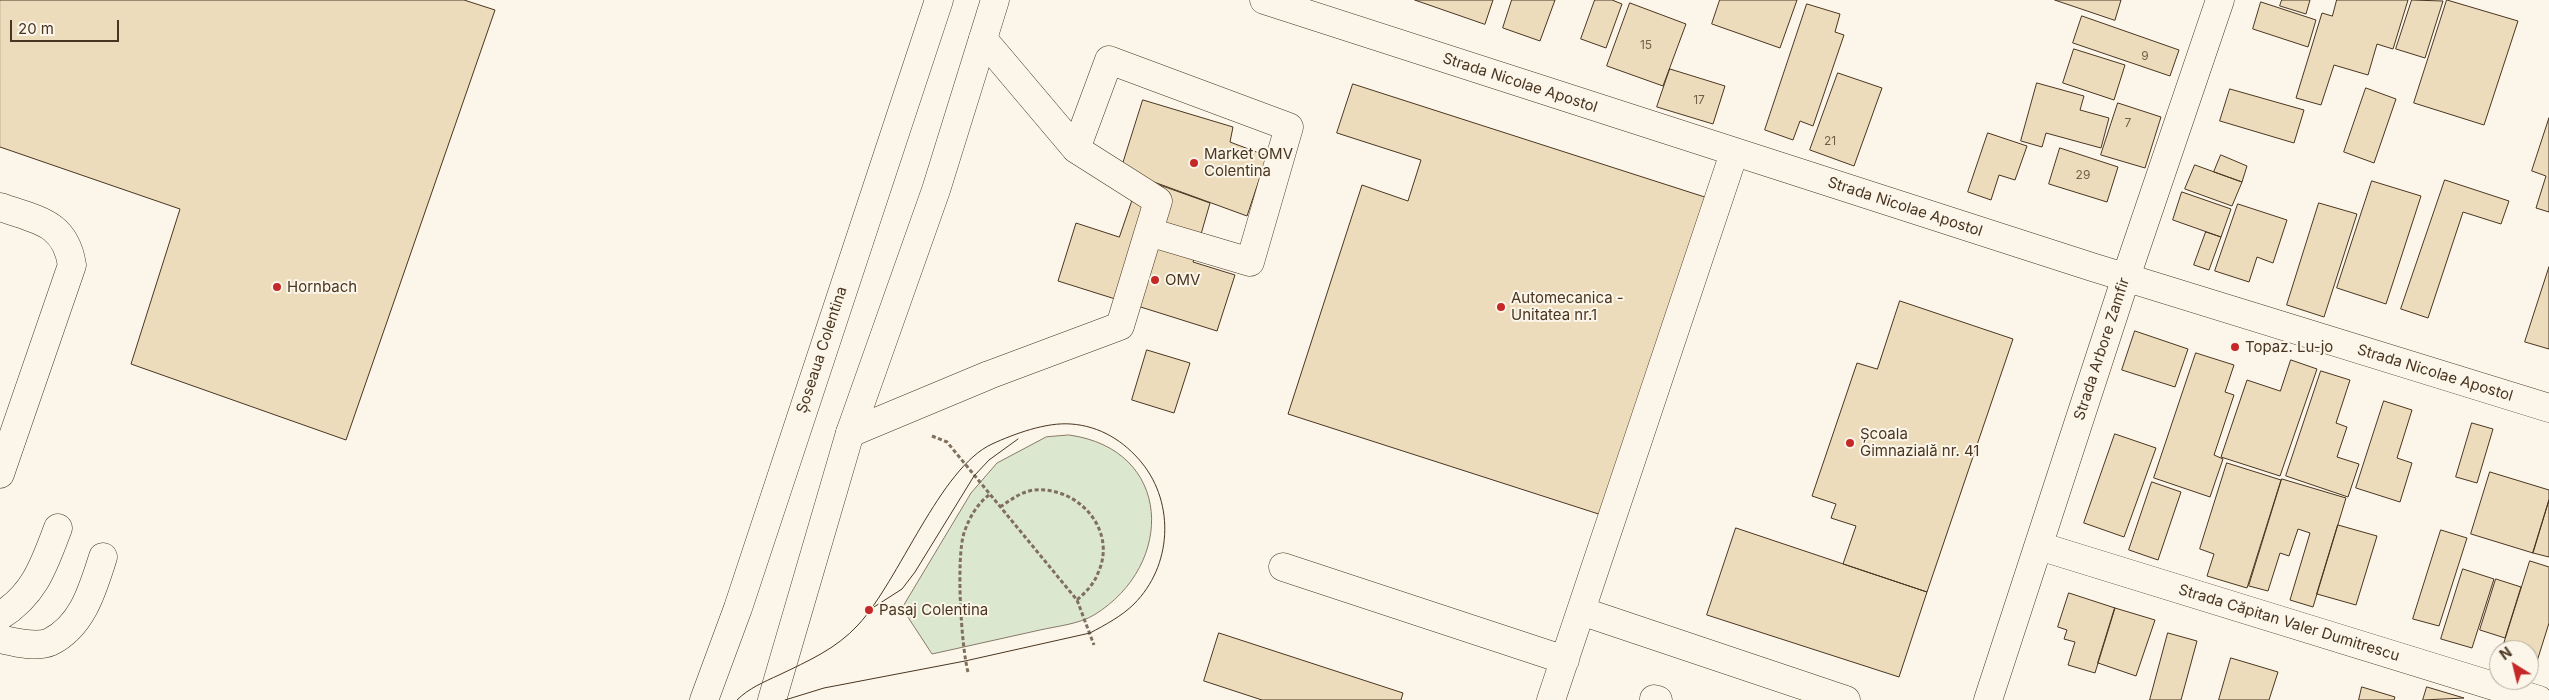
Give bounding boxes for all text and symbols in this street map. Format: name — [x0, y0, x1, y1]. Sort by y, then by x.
scale bar — [12, 10, 121, 42]
text: 20 m — [18, 19, 54, 38]
house number: 15 — [1640, 38, 1652, 52]
street label: Strada Nicolae Apostol — [1440, 49, 1600, 117]
house number: 9 — [2141, 49, 2149, 63]
house number: 17 — [1693, 93, 1705, 107]
house number: 7 — [2125, 116, 2131, 130]
house number: 21 — [1824, 134, 1836, 148]
place label: Market OMV Colentina — [1204, 145, 1293, 180]
marker: Market OMV Colentina — [1188, 157, 1200, 169]
house number: 29 — [2076, 168, 2090, 182]
street label: Strada Nicolae Apostol — [1825, 173, 1985, 241]
place label: OMV — [1165, 271, 1200, 289]
marker: OMV — [1149, 274, 1161, 286]
street label: Strada Arbore Zamfir — [2070, 275, 2134, 423]
place label: Hornbach — [287, 278, 357, 296]
marker: Hornbach — [271, 281, 283, 293]
street label: Șoseaua Colentina — [793, 284, 851, 416]
place label: Automecanica - Unitatea nr.1 — [1511, 289, 1624, 324]
marker: Automecanica - Unitatea nr.1 — [1495, 301, 1507, 313]
place label: Topaz. Lu-jo — [2245, 338, 2333, 356]
marker: Topaz. Lu-jo — [2229, 341, 2241, 353]
street label: Strada Nicolae Apostol — [2355, 341, 2515, 405]
place label: Școala Gimnazială nr. 41 — [1860, 425, 1979, 460]
marker: Școala Gimnazială nr. 41 — [1844, 437, 1856, 449]
street label: Strada Căpitan Valer Dumitrescu — [2176, 581, 2402, 665]
place label: Pasaj Colentina — [879, 601, 988, 619]
marker: Pasaj Colentina — [863, 604, 875, 616]
north arrow — [2489, 640, 2539, 690]
text: N — [2496, 643, 2515, 663]

